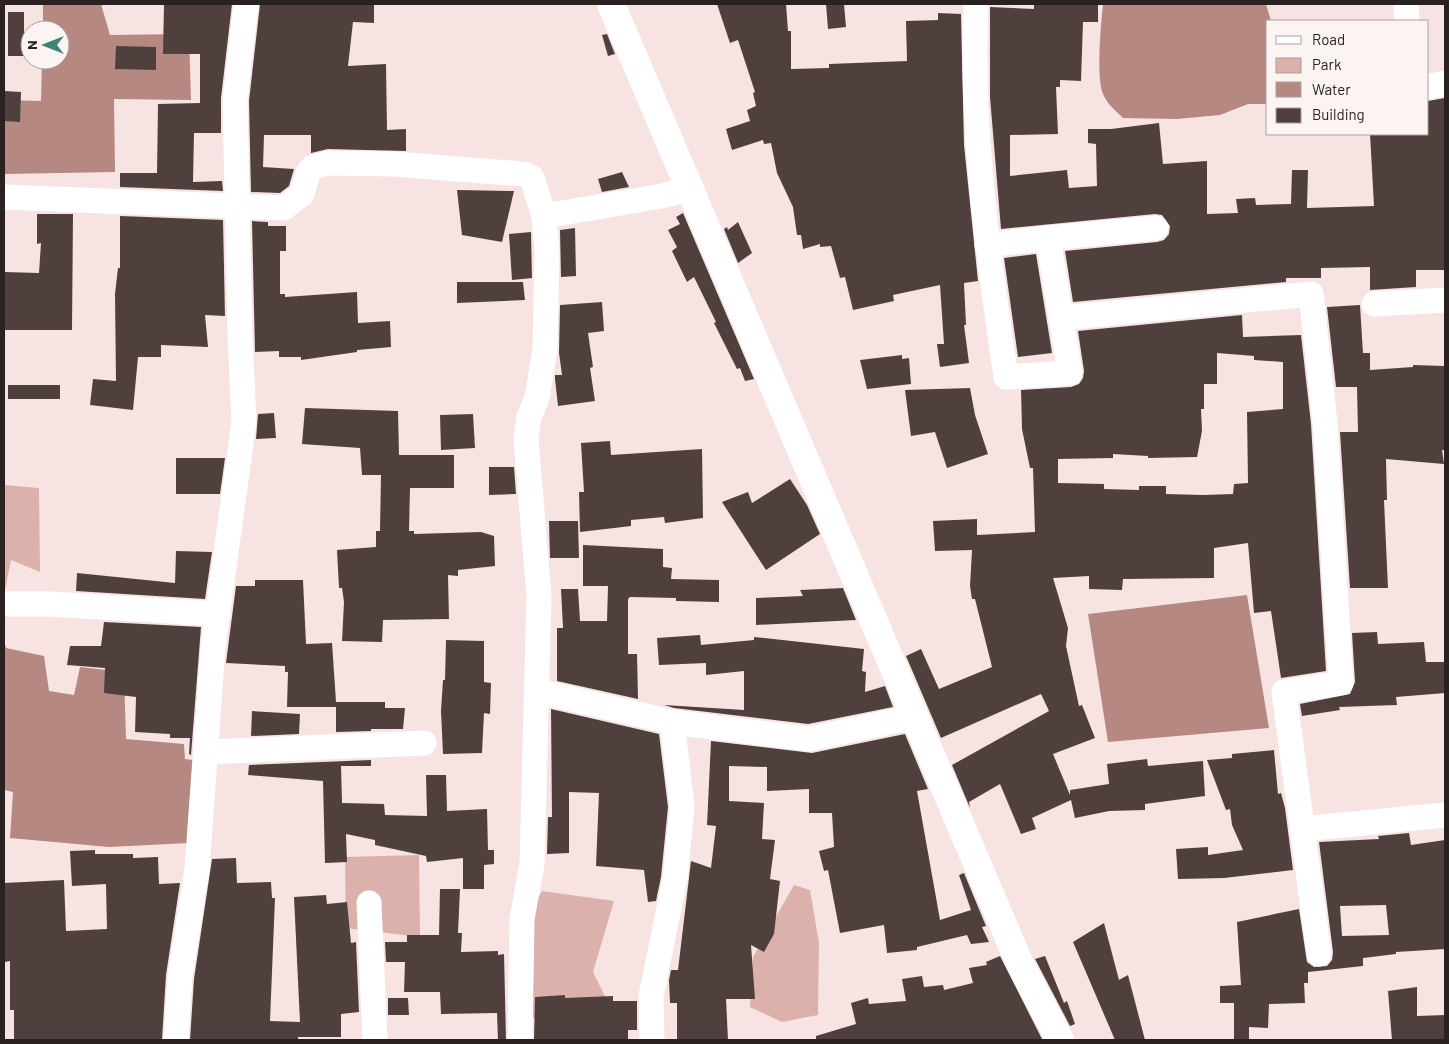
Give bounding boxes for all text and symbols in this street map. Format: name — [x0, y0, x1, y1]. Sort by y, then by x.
north arrow — [20, 20, 70, 70]
legend — [1266, 20, 1429, 135]
text: Road — [1312, 30, 1345, 48]
text: N — [23, 40, 40, 50]
text: Park — [1312, 55, 1342, 73]
text: Water — [1312, 80, 1351, 98]
text: Building — [1312, 105, 1365, 123]

